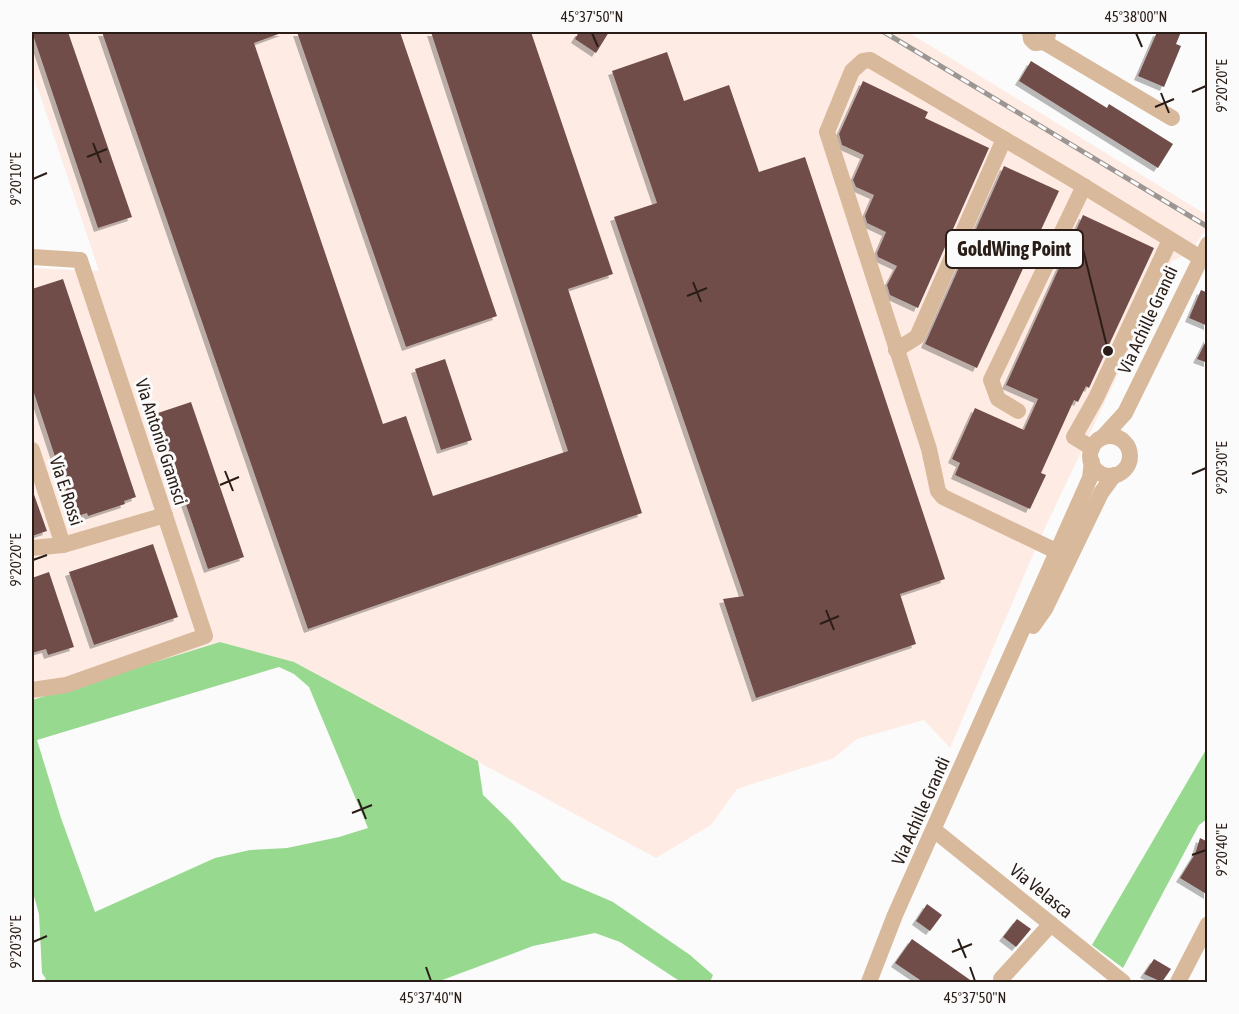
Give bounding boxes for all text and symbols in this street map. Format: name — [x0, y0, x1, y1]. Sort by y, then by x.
text: 45°37'50"N — [561, 8, 623, 25]
text: 45°38'00"N — [1105, 8, 1167, 25]
text: 9°20'20"E — [1213, 59, 1230, 113]
text: 9°20'10"E — [7, 152, 24, 206]
callout: GoldWing Point — [946, 230, 1083, 268]
text: GoldWing Point — [957, 237, 1071, 260]
street label: Via Achille Grandi — [1113, 263, 1182, 377]
street label: Via Antonio Gramsci — [131, 376, 192, 508]
text: 9°20'30"E — [1213, 441, 1230, 495]
street label: Via E. Rossi — [45, 454, 88, 528]
text: 9°20'20"E — [7, 533, 24, 587]
street label: Via Achille Grandi — [887, 753, 954, 868]
text: 9°20'40"E — [1213, 823, 1230, 877]
street label: Via Velasca — [1006, 859, 1077, 922]
text: 9°20'30"E — [7, 915, 24, 969]
text: 45°37'40"N — [400, 989, 462, 1006]
text: 45°37'50"N — [944, 989, 1006, 1006]

